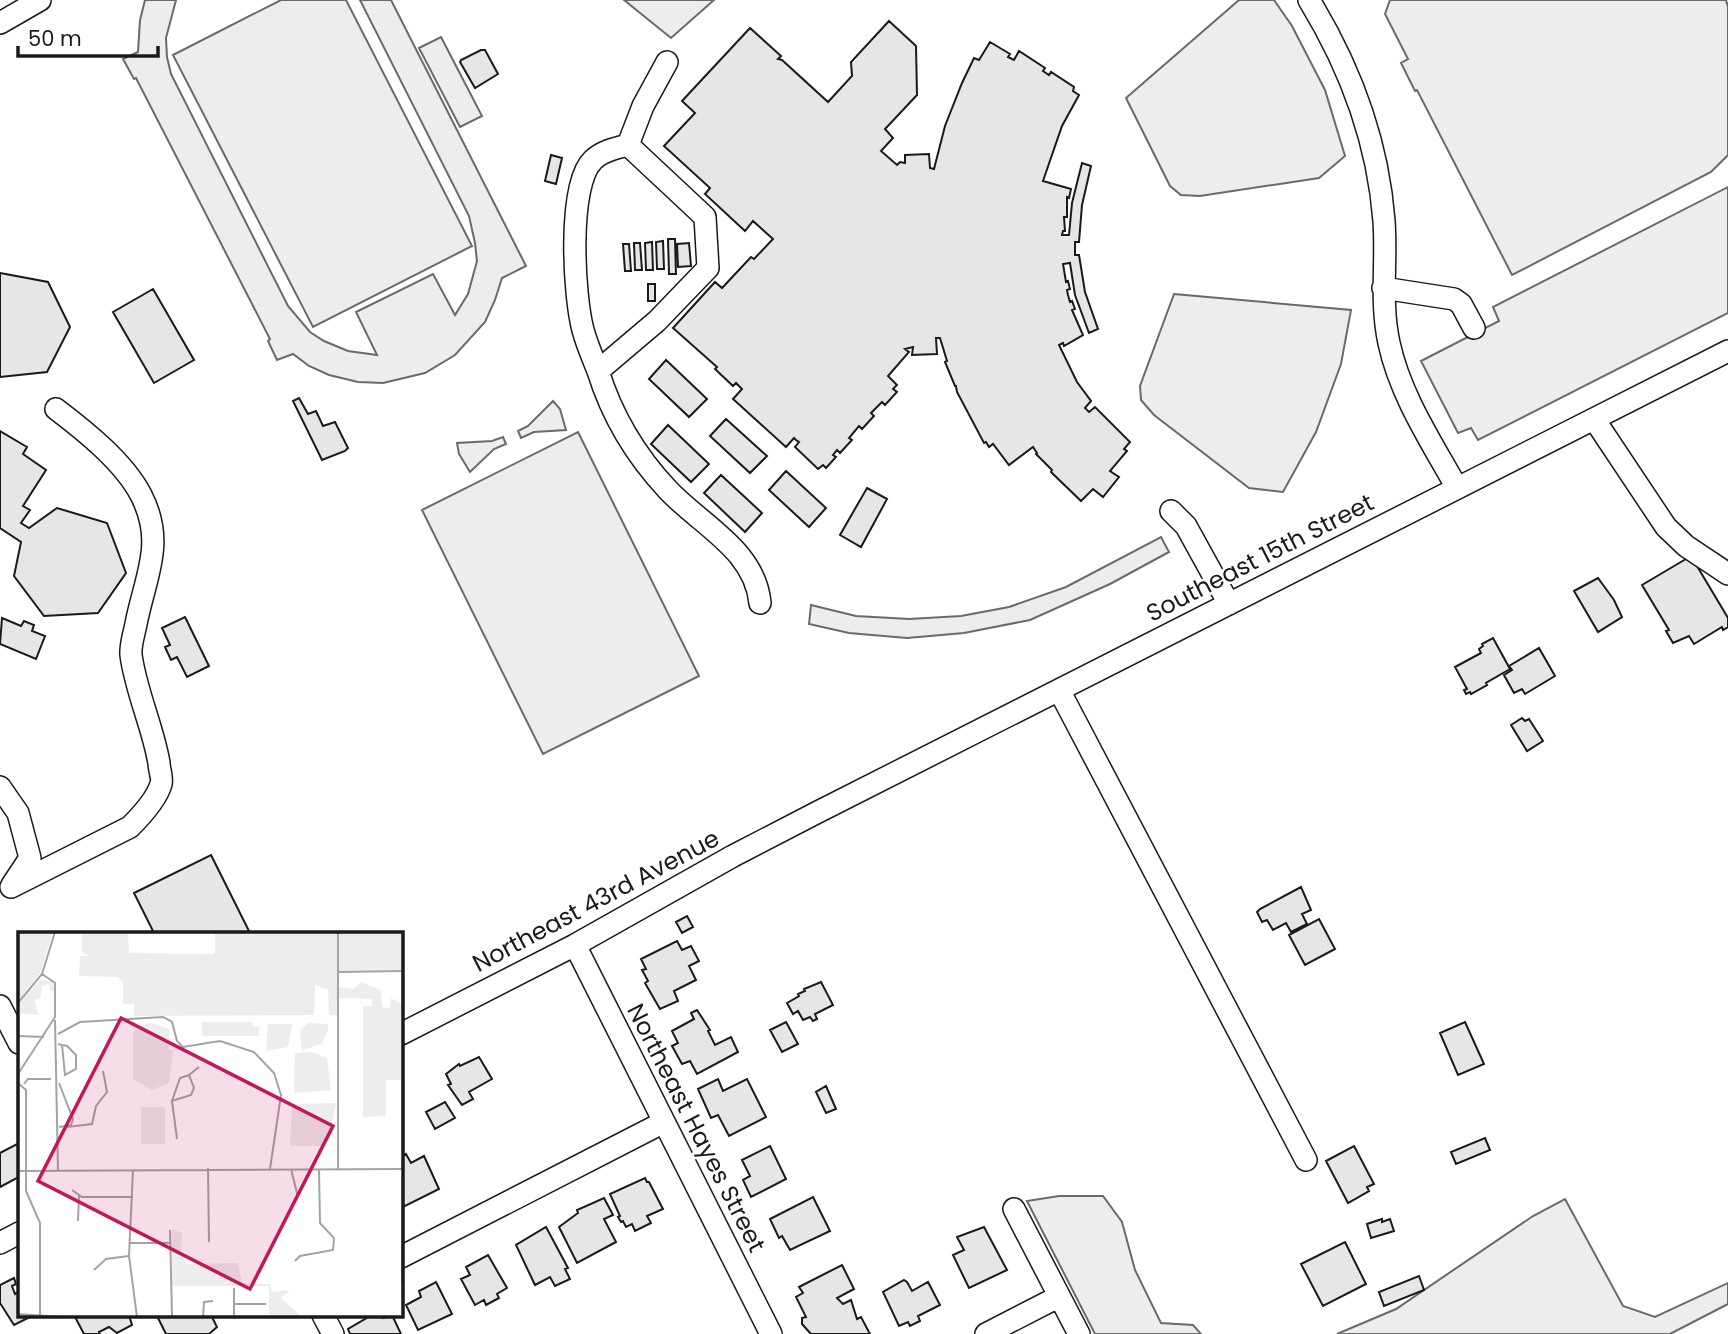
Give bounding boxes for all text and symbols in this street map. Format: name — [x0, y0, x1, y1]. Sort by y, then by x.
scale bar — [18, 14, 158, 58]
text: 50 m — [28, 24, 82, 53]
street label: Southeast 15th Street — [1140, 486, 1379, 629]
street label: Northeast 43rd Avenue — [467, 821, 725, 980]
inset map — [18, 932, 402, 1316]
street label: Northeast Hayes Street — [619, 998, 773, 1258]

